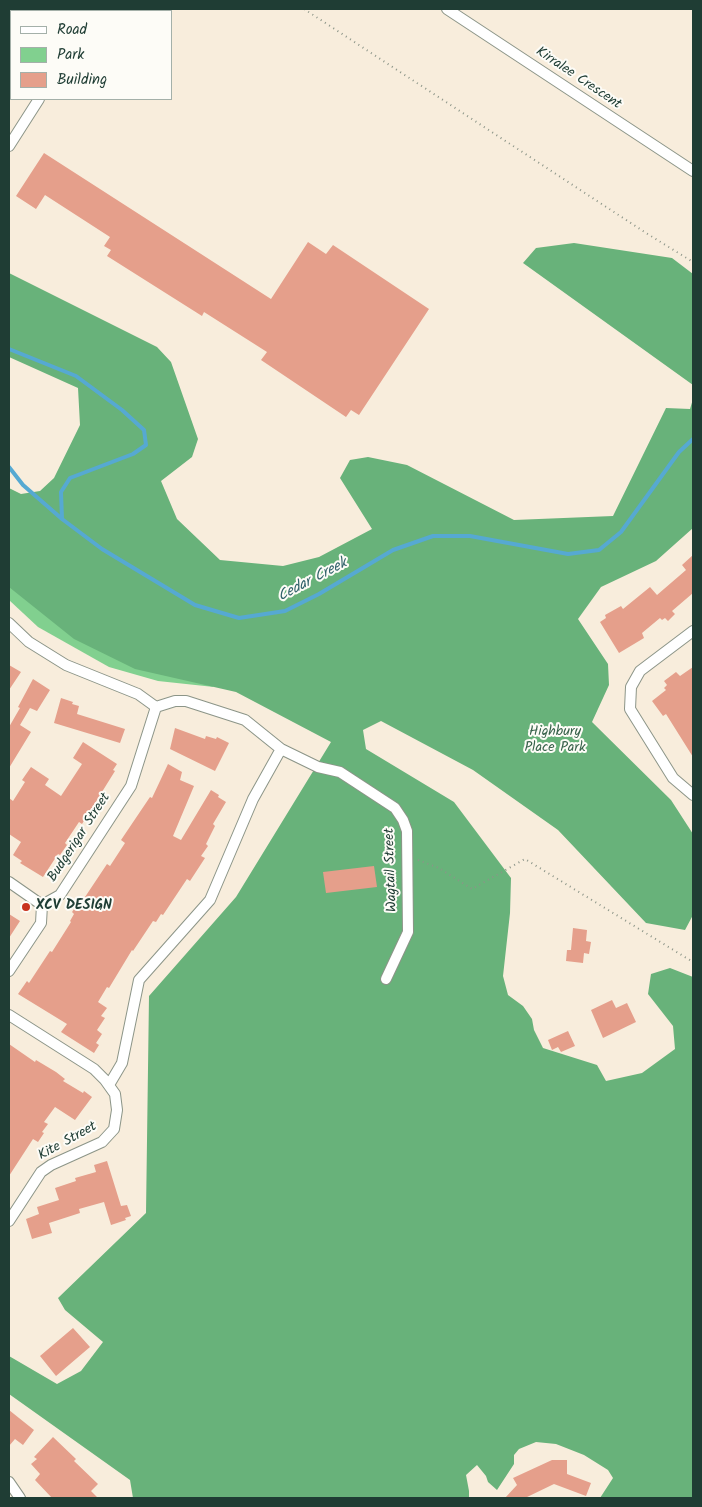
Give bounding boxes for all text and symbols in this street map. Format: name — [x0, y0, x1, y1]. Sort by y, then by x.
legend — [10, 10, 172, 100]
text: Road — [57, 18, 87, 42]
text: Park — [57, 43, 84, 67]
street label: Kirralee Crescent — [532, 44, 624, 114]
text: Building — [57, 68, 107, 92]
water label: Cedar Creek — [275, 555, 351, 607]
park label: Highbury Place Park — [524, 725, 586, 758]
street label: Budgerigar Street — [45, 790, 115, 886]
street label: Wagtail Street — [382, 828, 402, 912]
place label: XCV DESIGN — [36, 899, 112, 915]
marker: XCV DESIGN — [20, 901, 32, 913]
street label: Kite Street — [36, 1119, 100, 1165]

